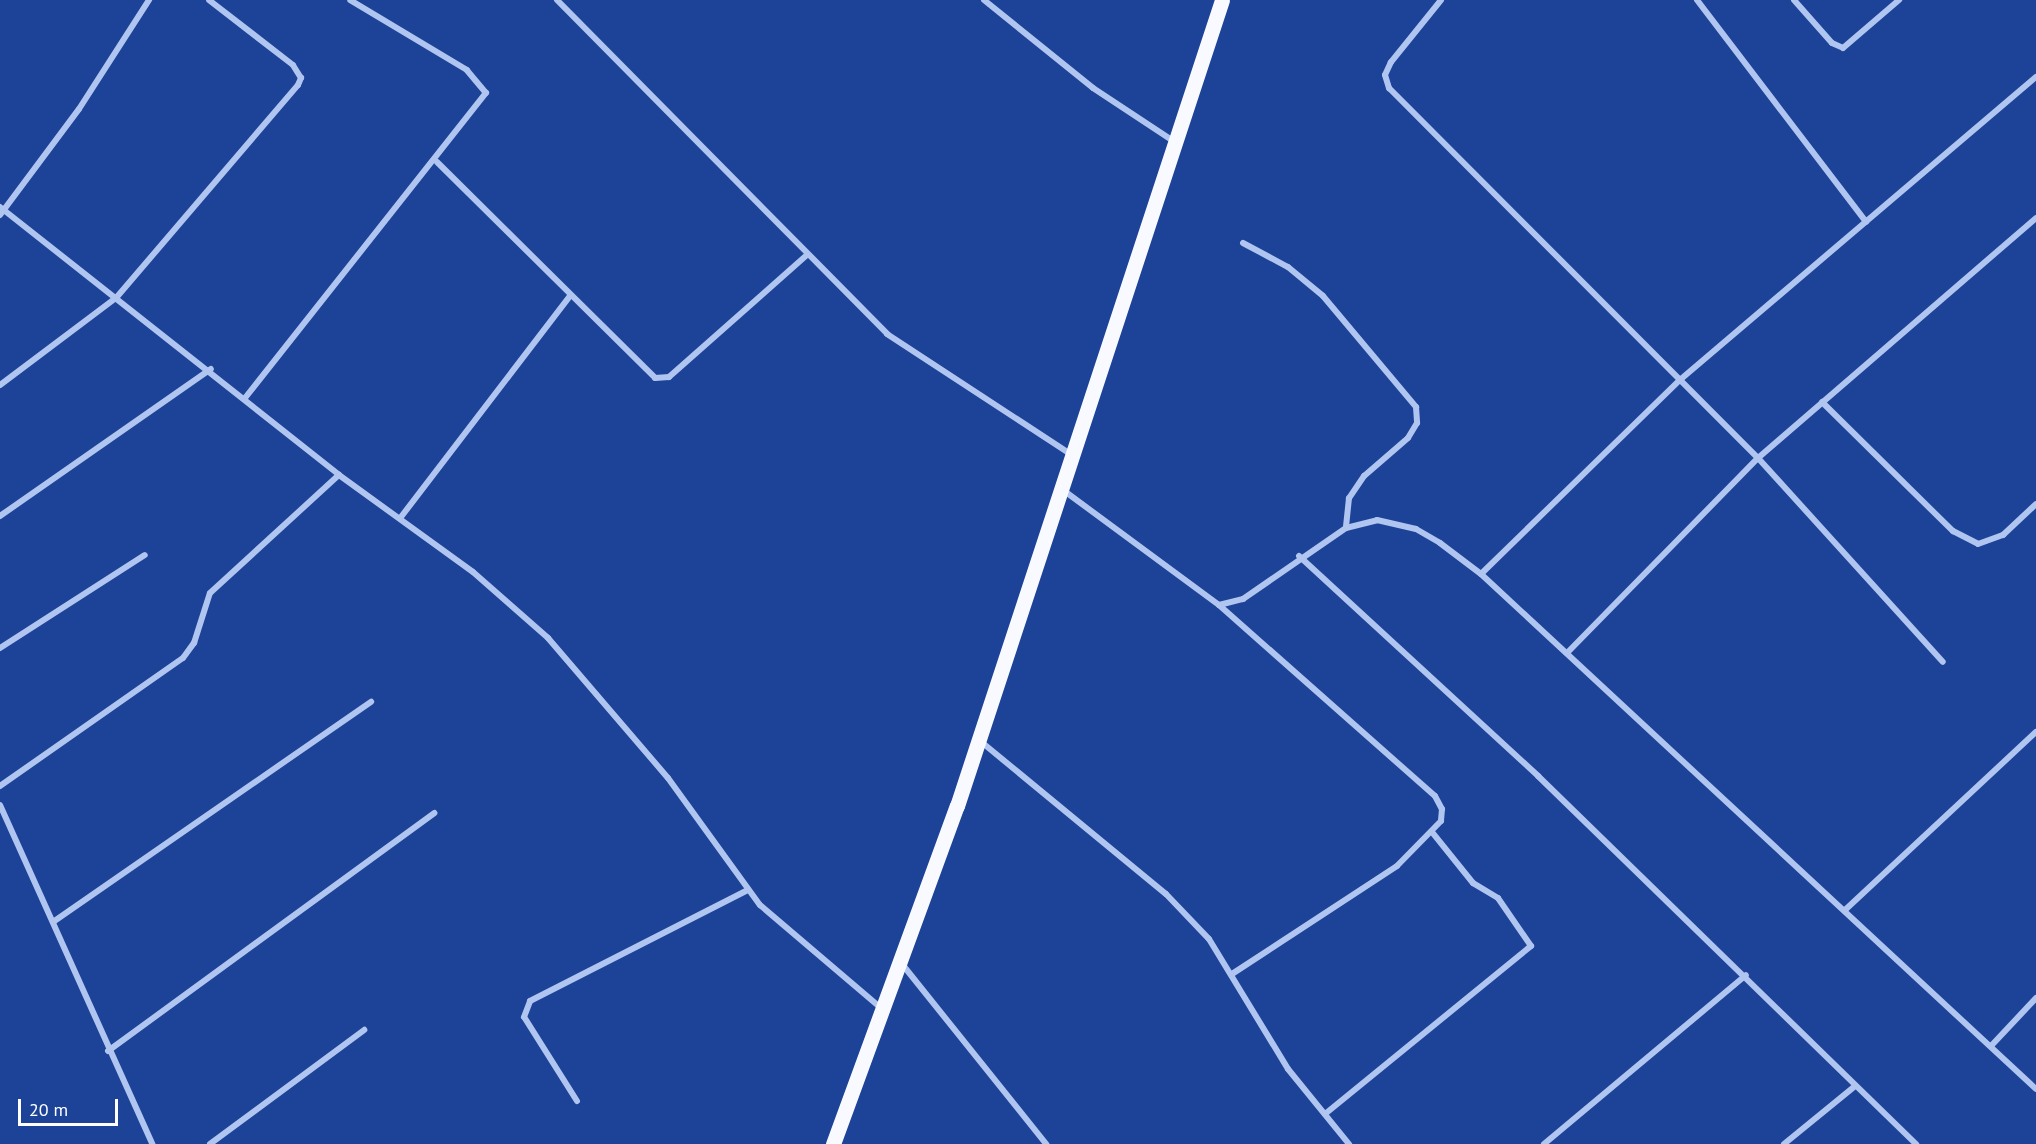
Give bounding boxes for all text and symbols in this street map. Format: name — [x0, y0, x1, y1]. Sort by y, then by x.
scale bar — [21, 1087, 122, 1125]
text: 20 m — [29, 1098, 68, 1121]

